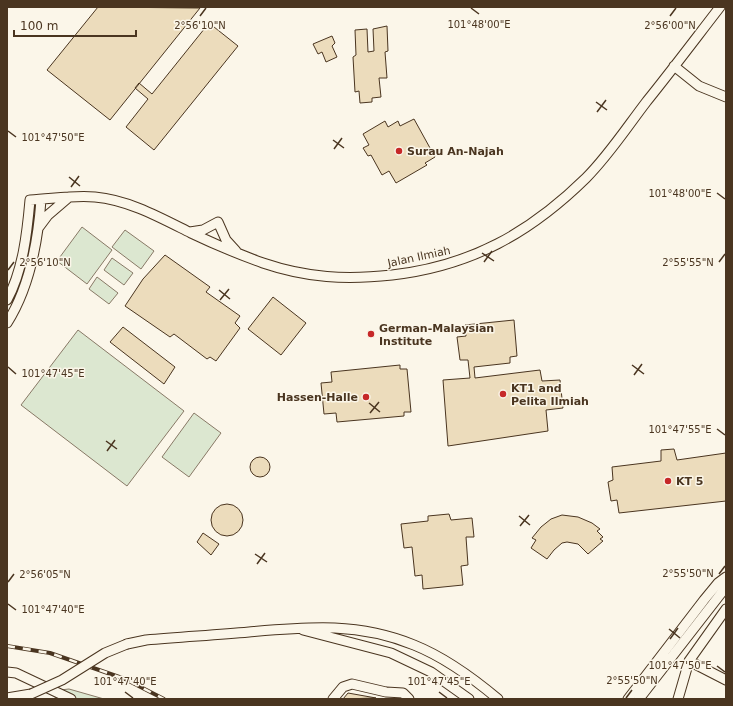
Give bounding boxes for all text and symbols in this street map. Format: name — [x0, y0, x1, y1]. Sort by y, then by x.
scale bar — [14, 12, 136, 38]
text: 100 m — [20, 19, 58, 33]
text: 101°48'00"E — [447, 19, 511, 30]
text: 2°56'10"N — [174, 20, 226, 31]
text: 2°56'00"N — [644, 20, 696, 31]
text: 101°47'50"E — [21, 132, 85, 143]
place label: Surau An-Najah — [407, 145, 504, 158]
marker: Surau An-Najah — [394, 146, 404, 156]
text: 101°48'00"E — [648, 188, 712, 199]
street label: Jalan Ilmiah — [385, 244, 452, 270]
text: 2°56'10"N — [19, 257, 71, 268]
text: 2°55'55"N — [662, 257, 714, 268]
place label: German-Malaysian Institute — [379, 322, 494, 348]
marker: German-Malaysian Institute — [366, 329, 376, 339]
text: 101°47'45"E — [21, 368, 85, 379]
place label: KT1 and Pelita Ilmiah — [511, 382, 589, 408]
marker: KT1 and Pelita Ilmiah — [498, 389, 508, 399]
place label: Hassen-Halle — [277, 391, 358, 404]
marker: Hassen-Halle — [361, 392, 371, 402]
text: 101°47'55"E — [648, 424, 712, 435]
place label: KT 5 — [676, 475, 704, 488]
marker: KT 5 — [663, 476, 673, 486]
text: 2°55'50"N — [662, 568, 714, 579]
text: 2°56'05"N — [19, 569, 71, 580]
text: 101°47'40"E — [21, 604, 85, 615]
text: 101°47'50"E — [648, 660, 712, 671]
text: 2°55'50"N — [606, 675, 658, 686]
text: 101°47'40"E — [93, 676, 157, 687]
text: 101°47'45"E — [407, 676, 471, 687]

